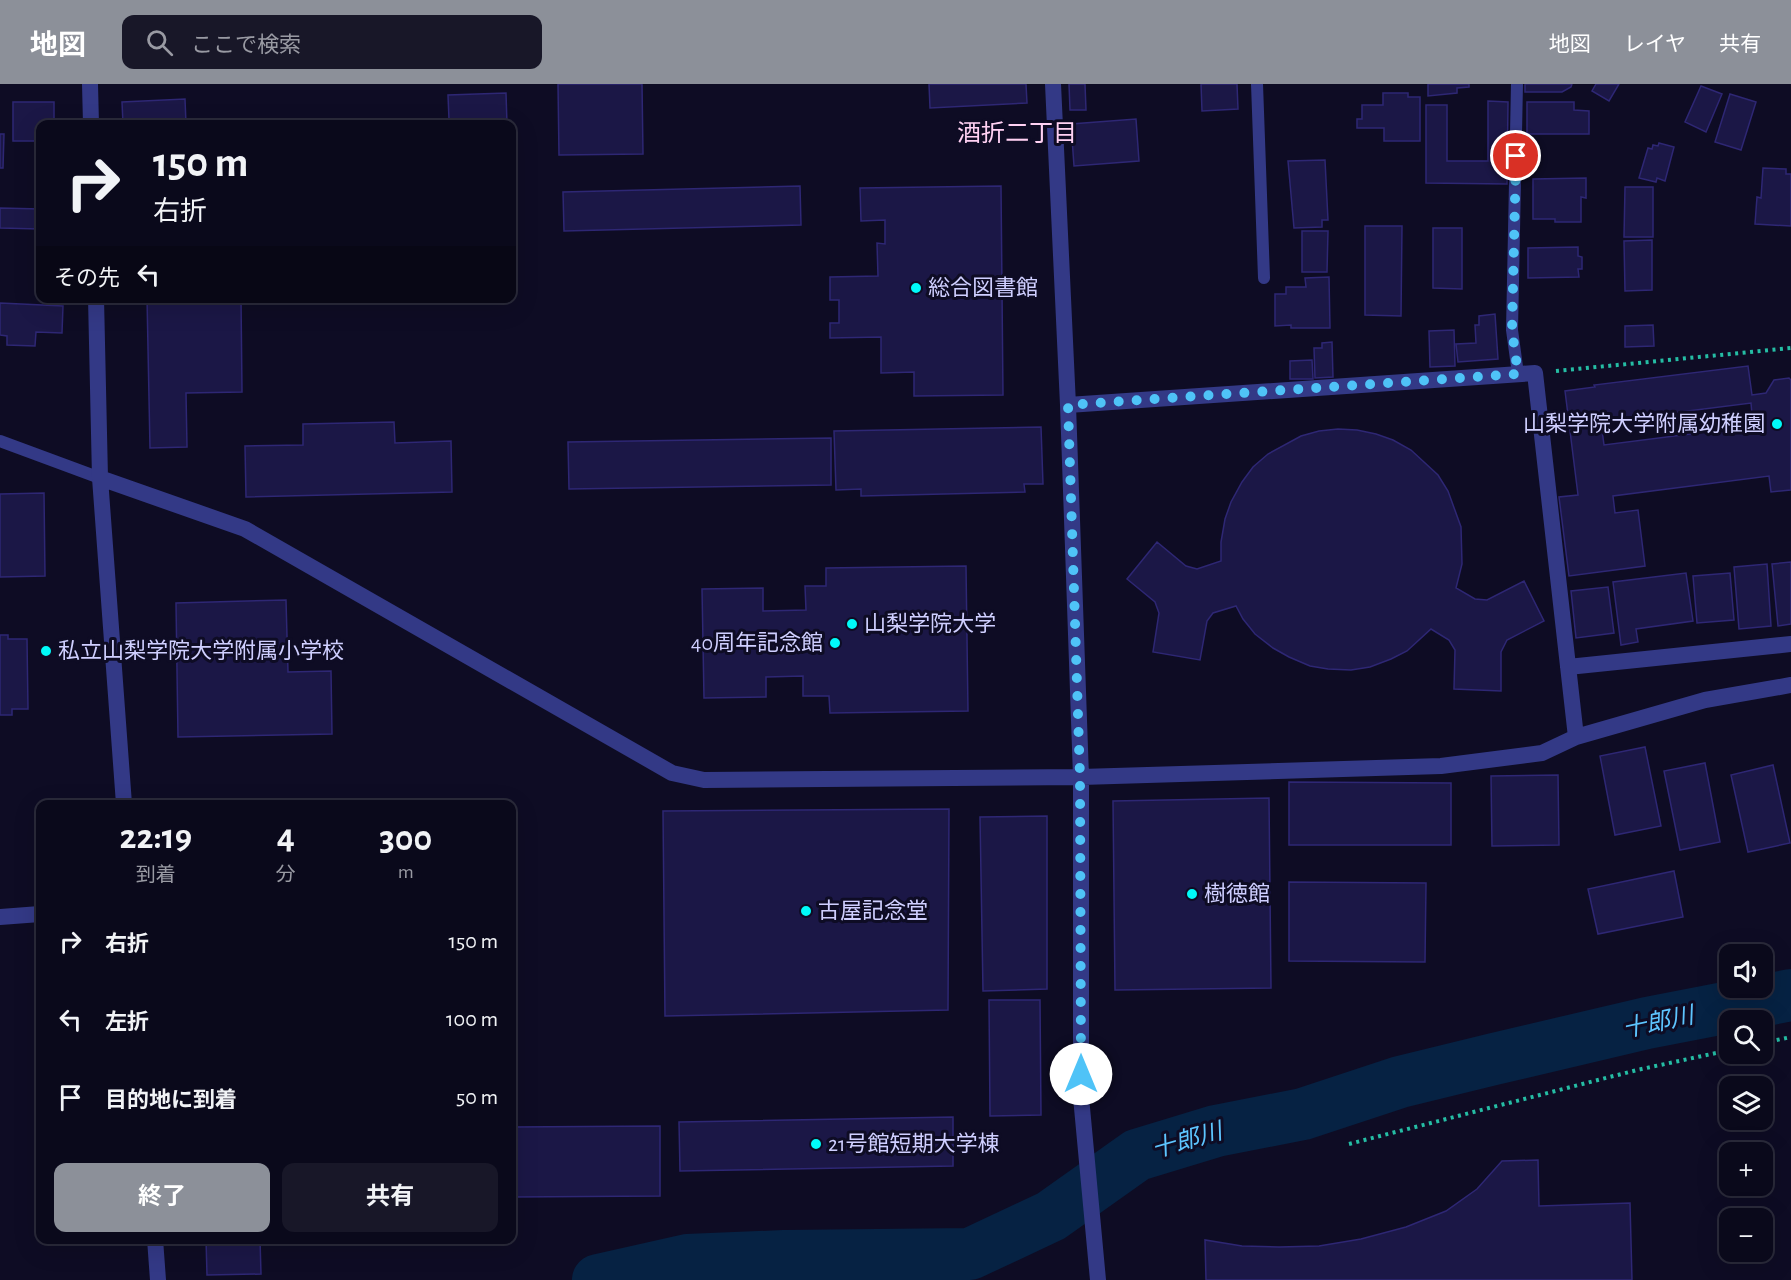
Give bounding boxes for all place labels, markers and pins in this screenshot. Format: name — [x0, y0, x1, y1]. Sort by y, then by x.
pin — [1490, 130, 1541, 181]
place label: 総合図書館 — [928, 276, 1038, 299]
marker: 総合図書館 — [909, 281, 923, 295]
place label: 山梨学院大学附属幼稚園 — [1523, 412, 1765, 435]
marker: 山梨学院大学附属幼稚園 — [1770, 417, 1784, 431]
place label: 山梨学院大学 — [864, 612, 996, 635]
marker: 山梨学院大学 — [845, 617, 859, 631]
place label: 40周年記念館 — [691, 631, 823, 654]
marker: 40周年記念館 — [828, 636, 842, 650]
place label: 私立山梨学院大学附属小学校 — [58, 639, 344, 662]
marker: 私立山梨学院大学附属小学校 — [39, 644, 53, 658]
place label: 樹徳館 — [1204, 882, 1270, 905]
marker: 樹徳館 — [1185, 887, 1199, 901]
place label: 古屋記念堂 — [818, 899, 928, 922]
marker: 古屋記念堂 — [799, 904, 813, 918]
place label: 21号館短期大学棟 — [828, 1132, 1000, 1155]
marker: 21号館短期大学棟 — [809, 1137, 823, 1151]

